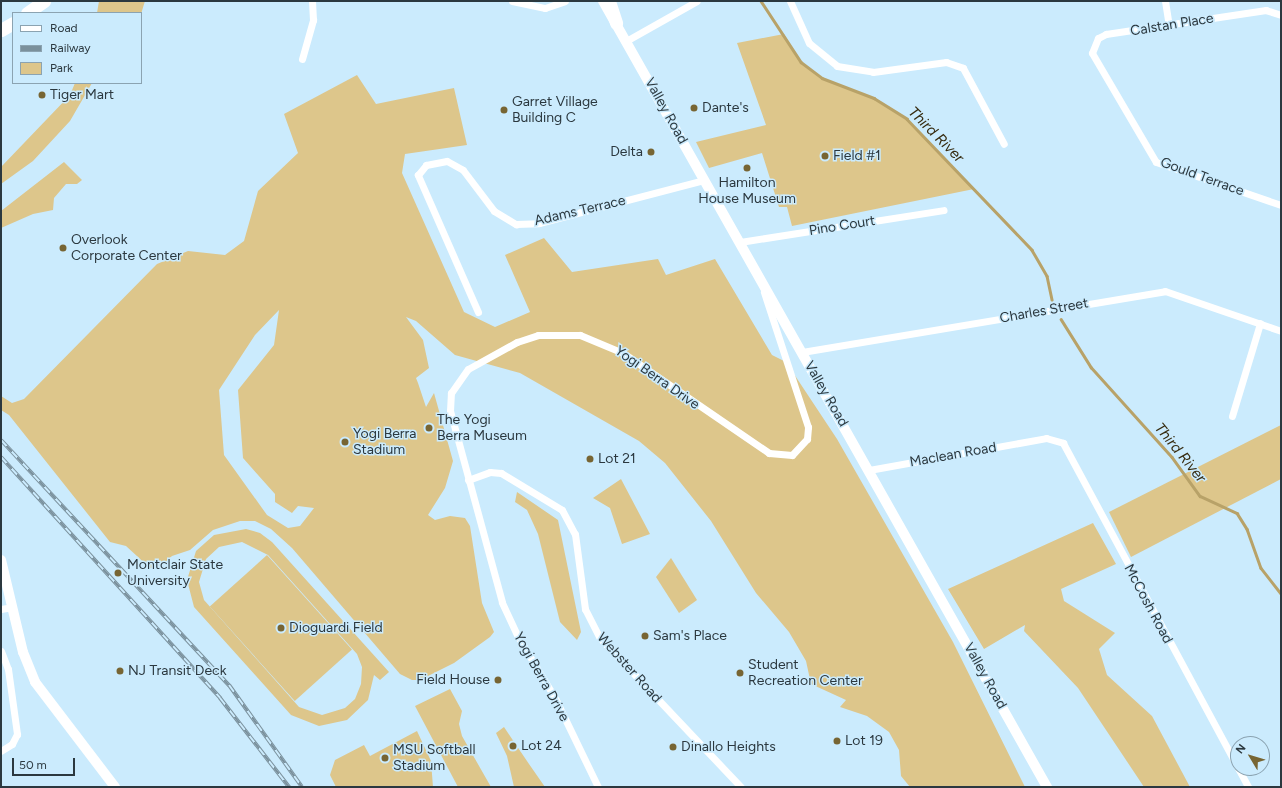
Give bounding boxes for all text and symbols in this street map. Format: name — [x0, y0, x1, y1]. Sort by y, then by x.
street label: Calstan Place — [1129, 10, 1215, 40]
legend — [12, 12, 142, 84]
text: Road — [50, 21, 78, 35]
text: Railway — [50, 41, 91, 55]
text: Park — [50, 61, 73, 75]
street label: Valley Road — [641, 75, 691, 147]
place label: Tiger Mart — [50, 87, 114, 103]
marker: Tiger Mart — [37, 90, 47, 100]
place label: Garret Village Building C — [512, 94, 598, 126]
place label: Dante's — [702, 100, 749, 116]
marker: Dante's — [689, 103, 699, 113]
water label: Third River — [904, 103, 968, 167]
marker: Garret Village Building C — [499, 105, 509, 115]
place label: Delta — [610, 144, 643, 160]
marker: Delta — [646, 147, 656, 157]
place label: Field #1 — [833, 148, 881, 164]
marker: Field #1 — [820, 151, 830, 161]
street label: Gould Terrace — [1158, 154, 1246, 200]
marker: Hamilton House Museum — [742, 163, 752, 173]
place label: Hamilton House Museum — [698, 175, 796, 208]
street label: Adams Terrace — [533, 192, 627, 230]
street label: Pino Court — [808, 212, 876, 240]
place label: Overlook Corporate Center — [71, 232, 182, 264]
marker: Overlook Corporate Center — [58, 243, 68, 253]
street label: Charles Street — [998, 295, 1090, 327]
street label: Yogi Berra Drive — [612, 343, 702, 413]
street label: Valley Road — [800, 358, 852, 430]
place label: The Yogi Berra Museum — [437, 412, 527, 444]
water label: Third River — [1150, 420, 1210, 486]
marker: The Yogi Berra Museum — [424, 423, 434, 433]
place label: Yogi Berra Stadium — [353, 426, 416, 458]
marker: Yogi Berra Stadium — [340, 437, 350, 447]
street label: Maclean Road — [908, 439, 998, 471]
place label: Lot 21 — [598, 451, 636, 467]
marker: Lot 21 — [585, 454, 595, 464]
place label: Montclair State University — [127, 557, 223, 590]
street label: McCosh Road — [1120, 561, 1176, 647]
marker: Montclair State University — [112, 567, 124, 579]
place label: Dioguardi Field — [289, 620, 383, 636]
marker: Dioguardi Field — [276, 623, 286, 633]
place label: Sam's Place — [653, 628, 727, 644]
street label: Webster Road — [593, 629, 665, 707]
street label: Yogi Berra Drive — [510, 630, 572, 724]
marker: Sam's Place — [640, 631, 650, 641]
street label: Valley Road — [960, 640, 1010, 712]
place label: Student Recreation Center — [748, 657, 863, 690]
place label: NJ Transit Deck — [128, 663, 226, 679]
marker: NJ Transit Deck — [115, 666, 125, 676]
marker: Student Recreation Center — [735, 668, 745, 678]
place label: Field House — [416, 672, 490, 688]
marker: Field House — [493, 675, 503, 685]
place label: Lot 19 — [845, 733, 883, 749]
marker: Lot 19 — [832, 736, 842, 746]
north arrow — [1230, 736, 1270, 776]
place label: Lot 24 — [521, 738, 562, 754]
place label: Dinallo Heights — [681, 739, 776, 755]
marker: Lot 24 — [508, 741, 518, 751]
place label: MSU Softball Stadium — [393, 742, 475, 774]
marker: Dinallo Heights — [668, 742, 678, 752]
text: N — [1233, 742, 1249, 756]
scale bar — [14, 750, 77, 776]
marker: MSU Softball Stadium — [380, 753, 390, 763]
text: 50 m — [19, 758, 47, 772]

